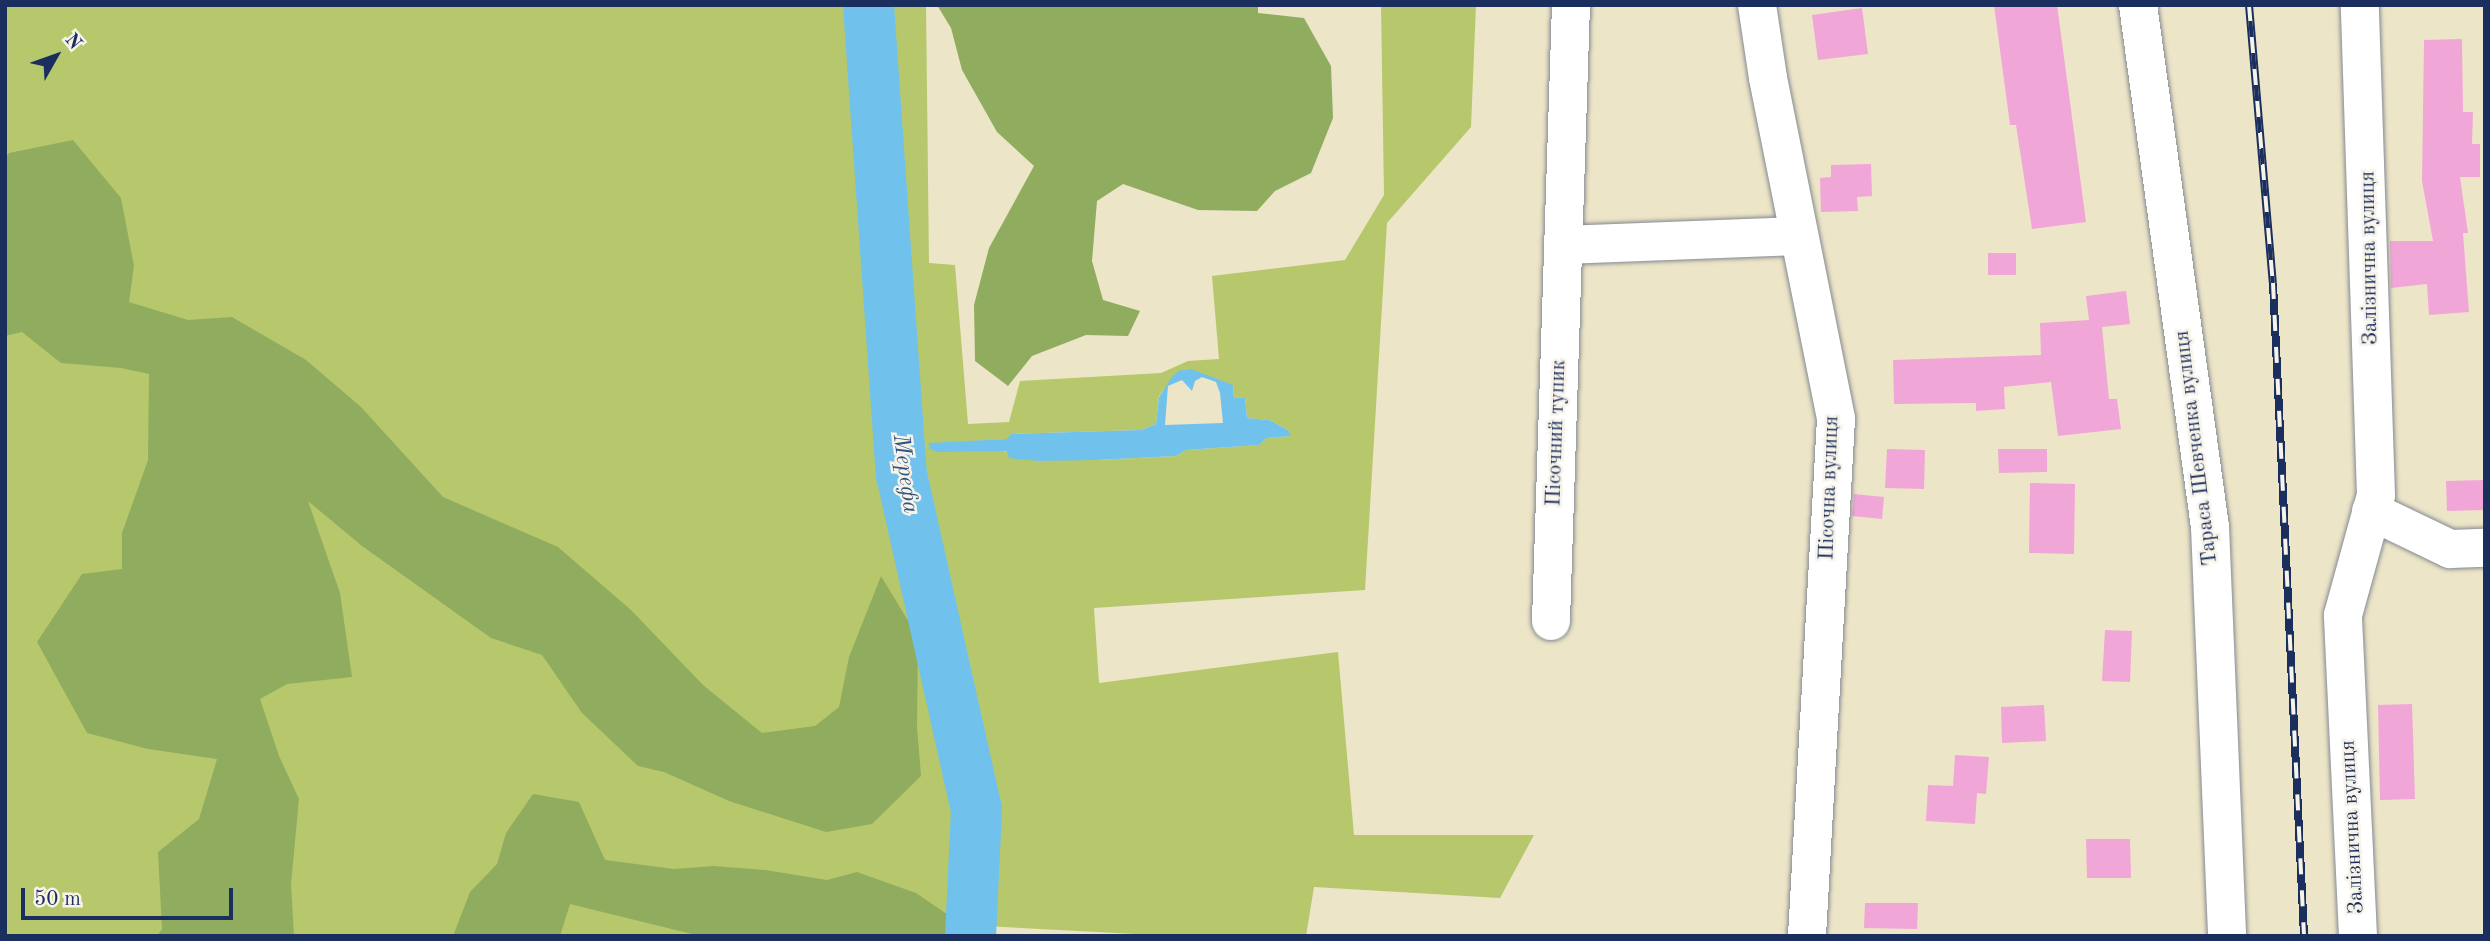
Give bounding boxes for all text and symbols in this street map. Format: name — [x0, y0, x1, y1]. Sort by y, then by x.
north arrow — [21, 21, 91, 91]
text: N — [61, 31, 84, 54]
street label: Залізнична вулиця — [2356, 171, 2384, 345]
street label: Тараса Шевченка вулиця — [2170, 329, 2224, 567]
street label: Пісочний тупик — [1542, 359, 1572, 507]
street label: Пісочна вулиця — [1815, 415, 1845, 561]
water label: Мерефа — [886, 433, 924, 515]
street label: Залізнична вулиця — [2336, 739, 2370, 915]
scale bar — [24, 874, 236, 918]
text: 50 m — [34, 889, 81, 910]

